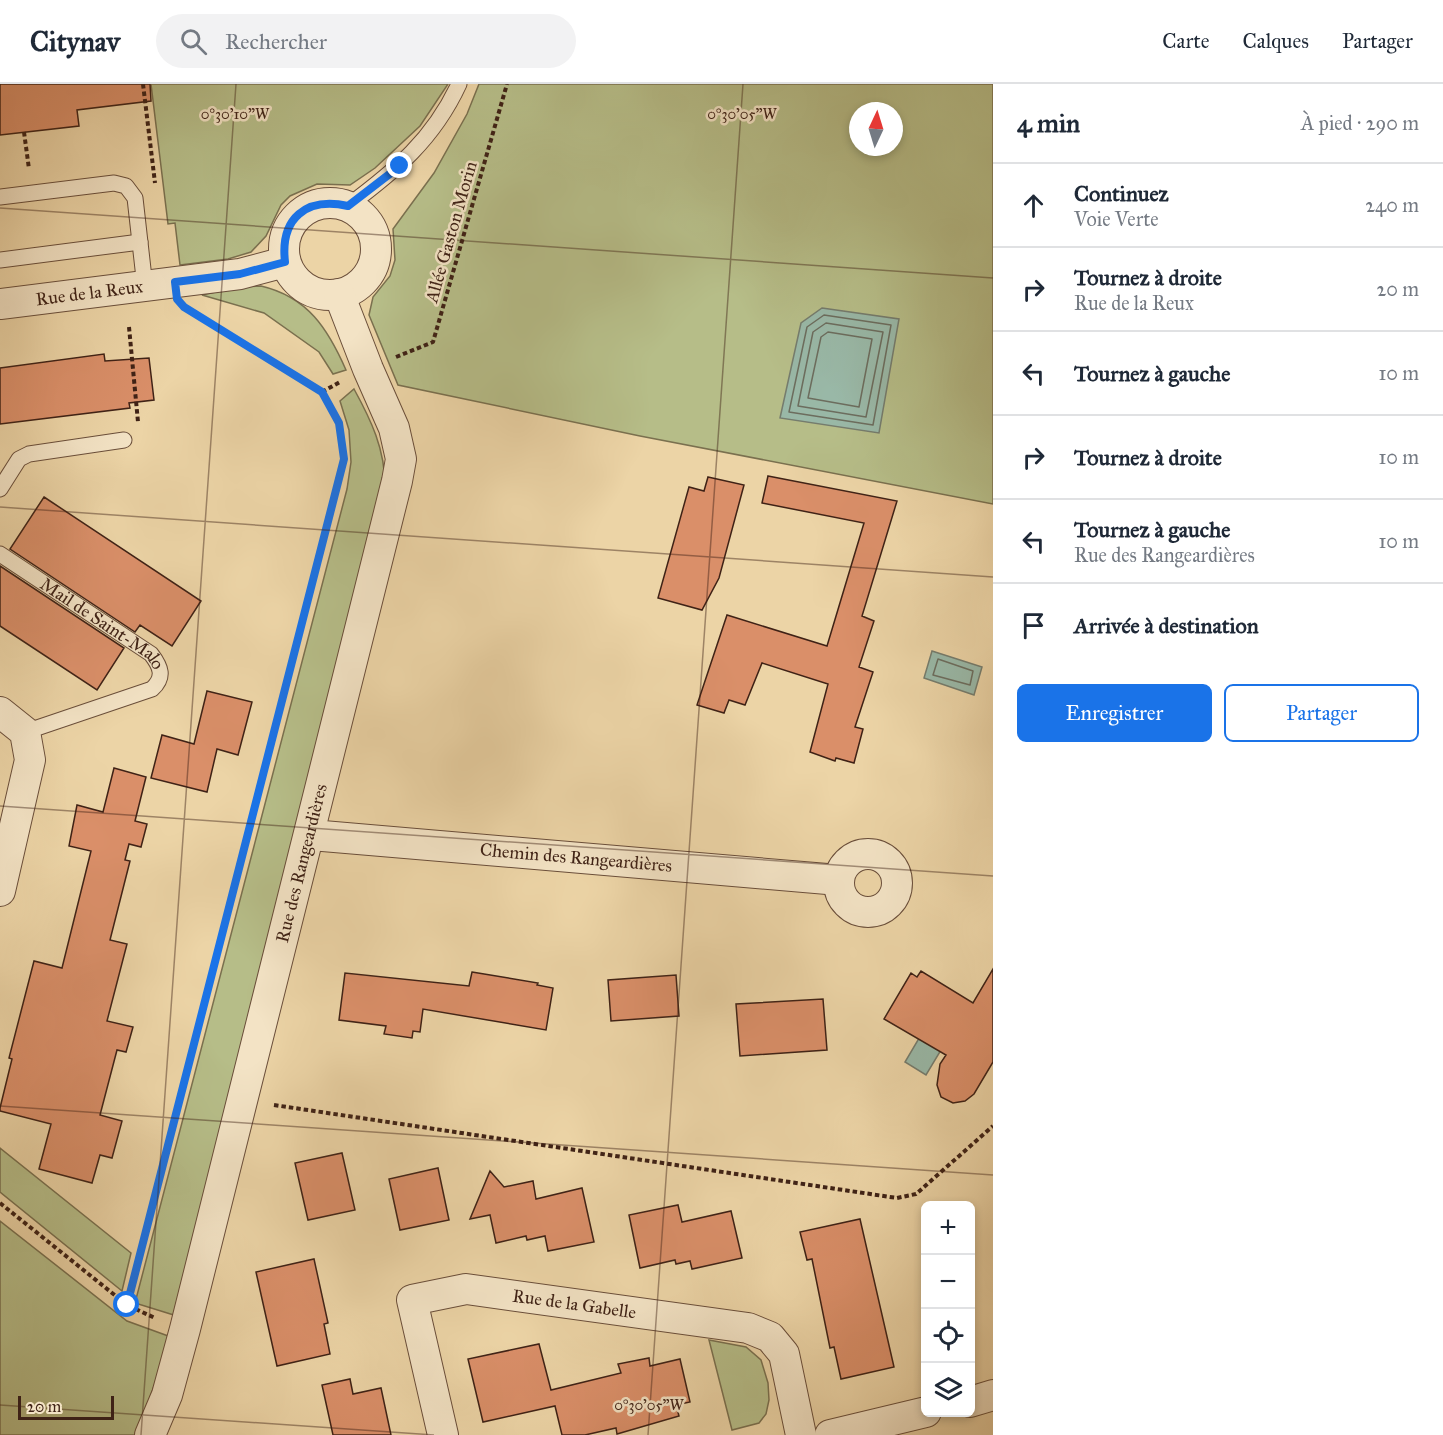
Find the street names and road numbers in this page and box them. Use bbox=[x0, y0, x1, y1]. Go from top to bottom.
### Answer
street label: Allée Gaston Morin bbox=[420, 158, 482, 306]
street label: Rue de la Reux bbox=[34, 275, 144, 310]
street label: Mail de Saint-Malo bbox=[36, 573, 169, 673]
street label: Rue des Rangeardières bbox=[271, 782, 332, 945]
street label: Chemin des Rangeardières bbox=[479, 838, 673, 877]
street label: Rue de la Gabelle bbox=[511, 1285, 638, 1323]

